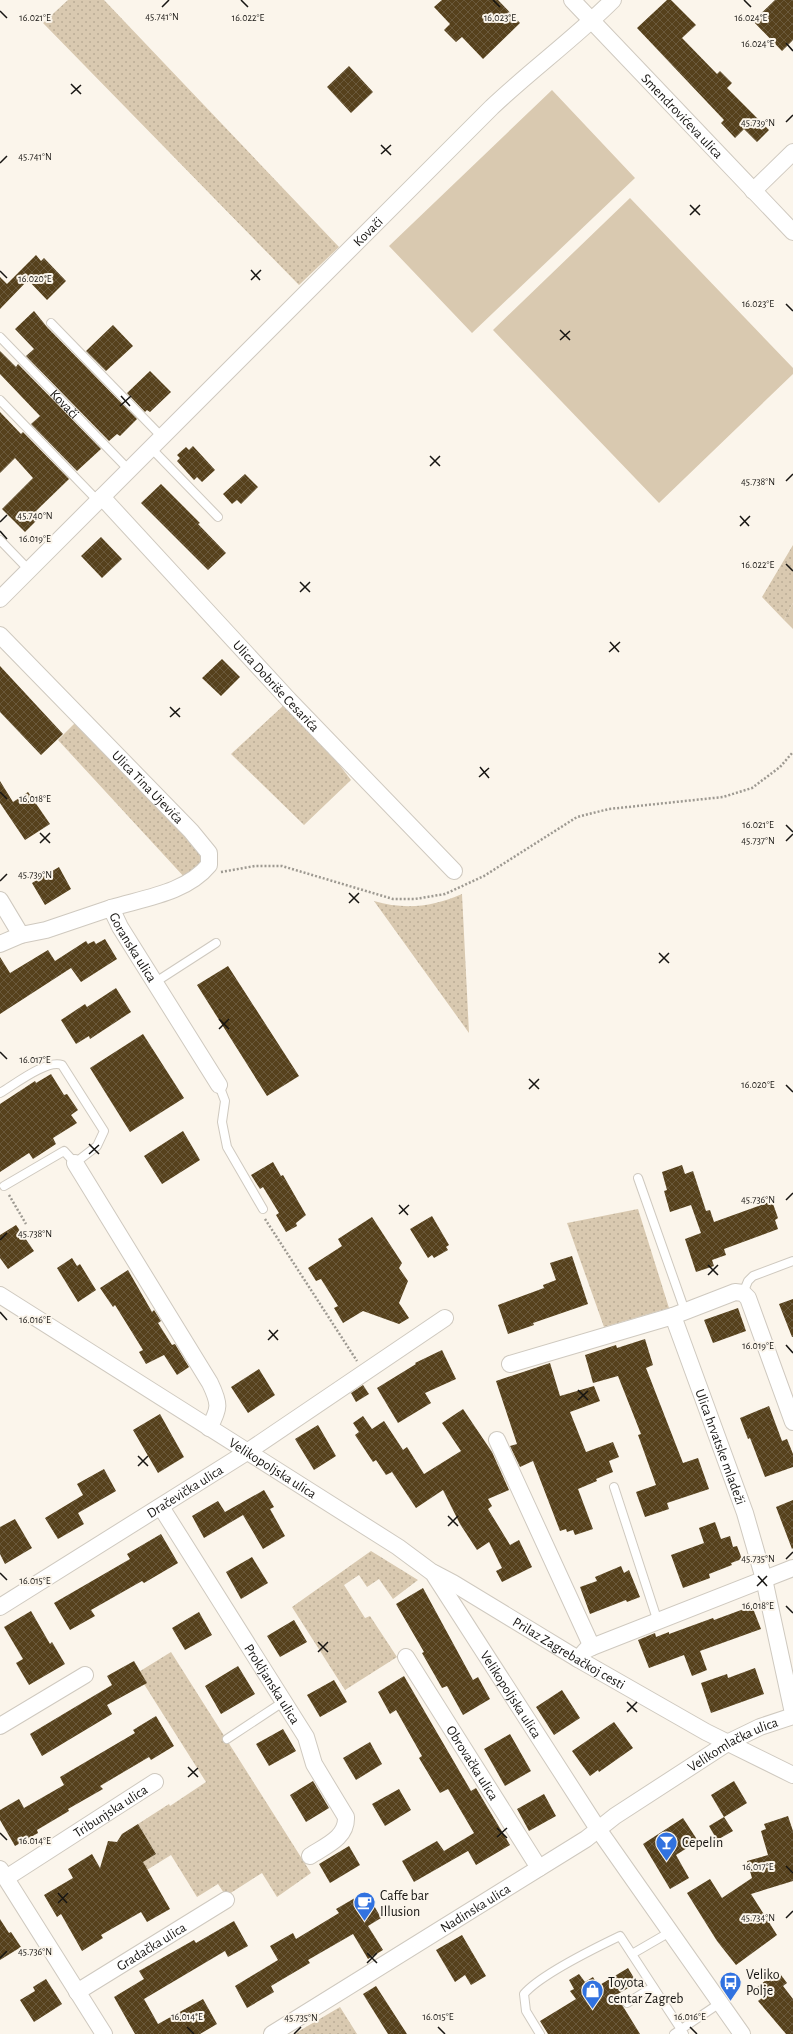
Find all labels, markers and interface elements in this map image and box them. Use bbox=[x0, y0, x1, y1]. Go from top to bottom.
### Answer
text: 45.741°N bbox=[145, 12, 179, 22]
text: 16.021°E bbox=[19, 13, 51, 23]
text: 16.022°E bbox=[232, 13, 264, 23]
text: 16.023°E bbox=[484, 13, 516, 23]
text: 16.024°E bbox=[735, 13, 768, 23]
text: 16.024°E bbox=[742, 39, 775, 49]
street label: Smendrovićeva ulica bbox=[638, 71, 725, 162]
text: 45.739°N bbox=[741, 118, 775, 128]
text: 45.741°N bbox=[18, 152, 52, 162]
street label: Kovači bbox=[351, 215, 386, 249]
text: 16.020°E bbox=[18, 274, 52, 284]
text: 16.023°E bbox=[742, 299, 774, 309]
street label: Kovači bbox=[47, 387, 81, 422]
text: 45.738°N bbox=[741, 477, 775, 487]
text: 45.740°N bbox=[17, 511, 53, 521]
text: 16.019°E bbox=[19, 534, 51, 544]
text: 16.022°E bbox=[742, 560, 774, 570]
street label: Ulica Dobriše Cesarića bbox=[230, 638, 322, 735]
street label: Ulica Tina Ujevića bbox=[109, 748, 186, 827]
text: 16.018°E bbox=[19, 794, 51, 804]
text: 16.021°E bbox=[742, 820, 774, 830]
text: 45.737°N bbox=[741, 836, 775, 846]
text: 45.739°N bbox=[18, 870, 52, 880]
street label: Goranska ulica bbox=[106, 911, 159, 985]
text: 16.017°E bbox=[19, 1055, 51, 1065]
text: 16.020°E bbox=[741, 1080, 775, 1090]
text: 45.736°N bbox=[741, 1195, 775, 1205]
text: 45.738°N bbox=[18, 1229, 52, 1239]
text: 16.016°E bbox=[19, 1315, 51, 1325]
text: 16.019°E bbox=[742, 1341, 774, 1351]
street label: Ulica hrvatske mladeži bbox=[692, 1387, 747, 1507]
street label: Velikopoljska ulica bbox=[226, 1436, 319, 1502]
street label: Dračevička ulica bbox=[145, 1463, 226, 1521]
text: 45.735°N bbox=[741, 1554, 775, 1564]
text: 16.015°E bbox=[19, 1576, 51, 1586]
text: 16.018°E bbox=[742, 1601, 774, 1611]
street label: Prilaz Zagrebačkoj cesti bbox=[510, 1615, 627, 1692]
street label: Prokljanska ulica bbox=[241, 1642, 302, 1727]
street label: Velikopoljska ulica bbox=[477, 1649, 544, 1741]
street label: Velikomlačka ulica bbox=[686, 1715, 780, 1775]
street label: Obrovačka ulica bbox=[443, 1723, 501, 1804]
street label: Tribunjska ulica bbox=[71, 1783, 151, 1841]
bar icon: Cepelin bbox=[653, 1829, 679, 1862]
text: 16.014°E bbox=[19, 1836, 51, 1846]
place label: Cepelin bbox=[682, 1836, 723, 1850]
text: 16.017°E bbox=[742, 1862, 774, 1872]
street label: Nadinska ulica bbox=[438, 1882, 513, 1936]
place label: Caffe bar Illusion bbox=[380, 1889, 429, 1919]
cafe icon: Caffe bar Illusion bbox=[352, 1890, 378, 1923]
text: 45.734°N bbox=[741, 1913, 775, 1923]
street label: Gradačka ulica bbox=[114, 1920, 189, 1974]
text: 45.736°N bbox=[18, 1947, 52, 1957]
place label: Veliko Polje bbox=[746, 1968, 780, 1998]
bus stop icon: Veliko Polje bbox=[718, 1969, 744, 2002]
place label: Toyota centar Zagreb bbox=[608, 1976, 684, 2006]
shop icon: Toyota centar Zagreb bbox=[579, 1977, 605, 2010]
text: 16.014°E bbox=[171, 2012, 203, 2022]
text: 16.015°E bbox=[422, 2012, 454, 2022]
text: 16.016°E bbox=[674, 2012, 706, 2022]
text: 45.735°N bbox=[284, 2013, 318, 2023]

